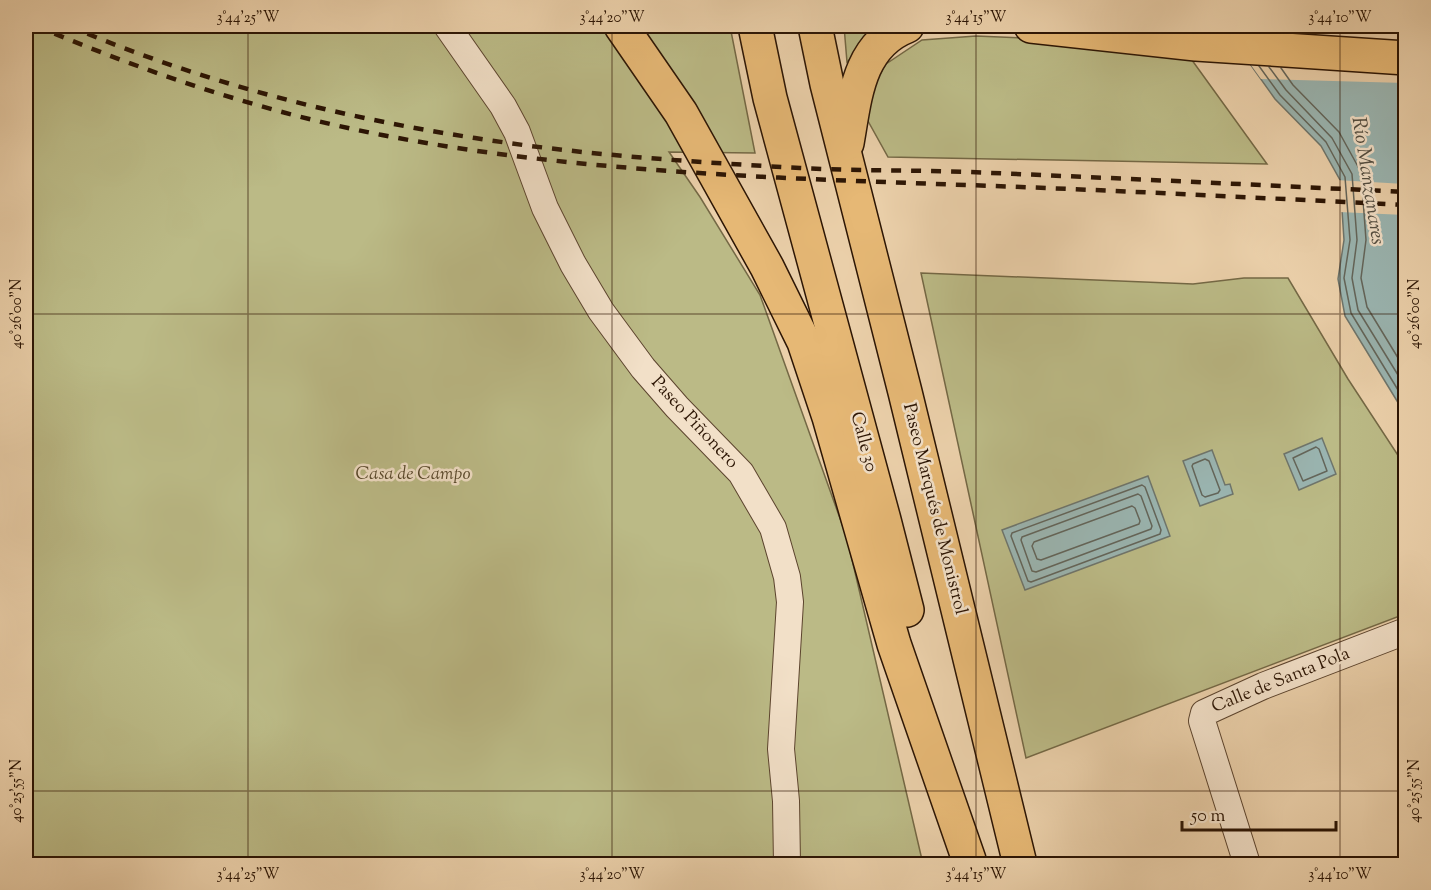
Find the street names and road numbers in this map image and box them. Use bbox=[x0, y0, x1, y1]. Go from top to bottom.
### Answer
street label: Paseo Piñonero bbox=[644, 371, 744, 475]
street label: Paseo Marqués de Monistrol bbox=[895, 401, 973, 617]
street label: Calle 30 bbox=[843, 409, 883, 475]
street label: Calle de Santa Pola bbox=[1208, 641, 1354, 721]

